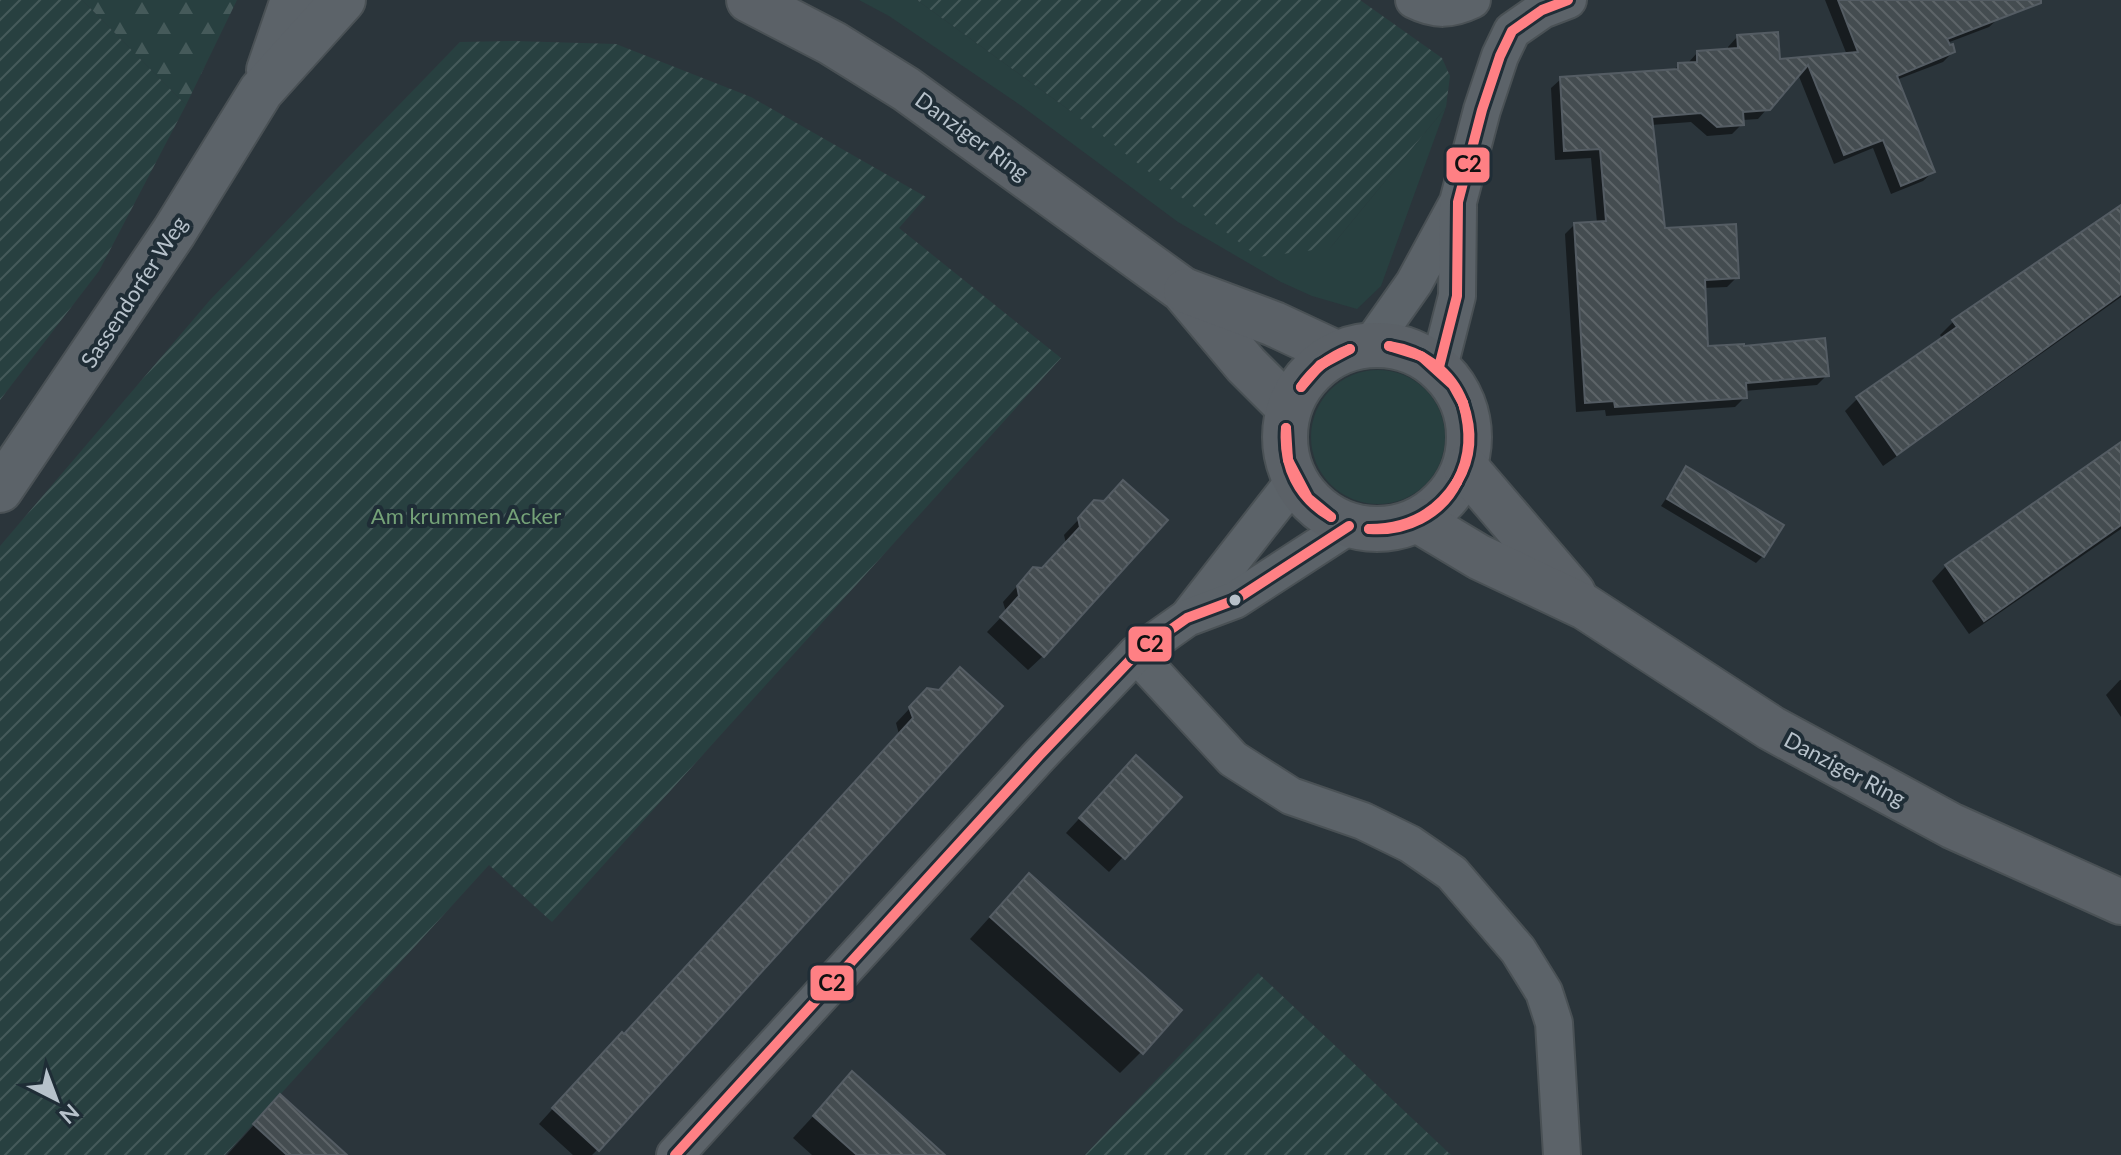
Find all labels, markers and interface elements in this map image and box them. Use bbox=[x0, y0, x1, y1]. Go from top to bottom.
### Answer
street label: Danziger Ring bbox=[910, 85, 1034, 186]
line badge: C2 bbox=[1445, 146, 1491, 184]
text: C2 bbox=[1454, 150, 1482, 177]
street label: Sassendorfer Weg bbox=[75, 211, 193, 372]
park label: Am krummen Acker bbox=[371, 502, 561, 529]
unlabelled marker bbox=[1227, 592, 1243, 608]
line badge: C2 bbox=[1127, 625, 1173, 663]
text: C2 bbox=[1136, 630, 1164, 657]
street label: Danziger Ring bbox=[1780, 725, 1911, 812]
line badge: C2 bbox=[809, 964, 855, 1002]
text: C2 bbox=[818, 969, 846, 996]
north arrow bbox=[16, 1059, 96, 1139]
text: N bbox=[54, 1099, 85, 1130]

